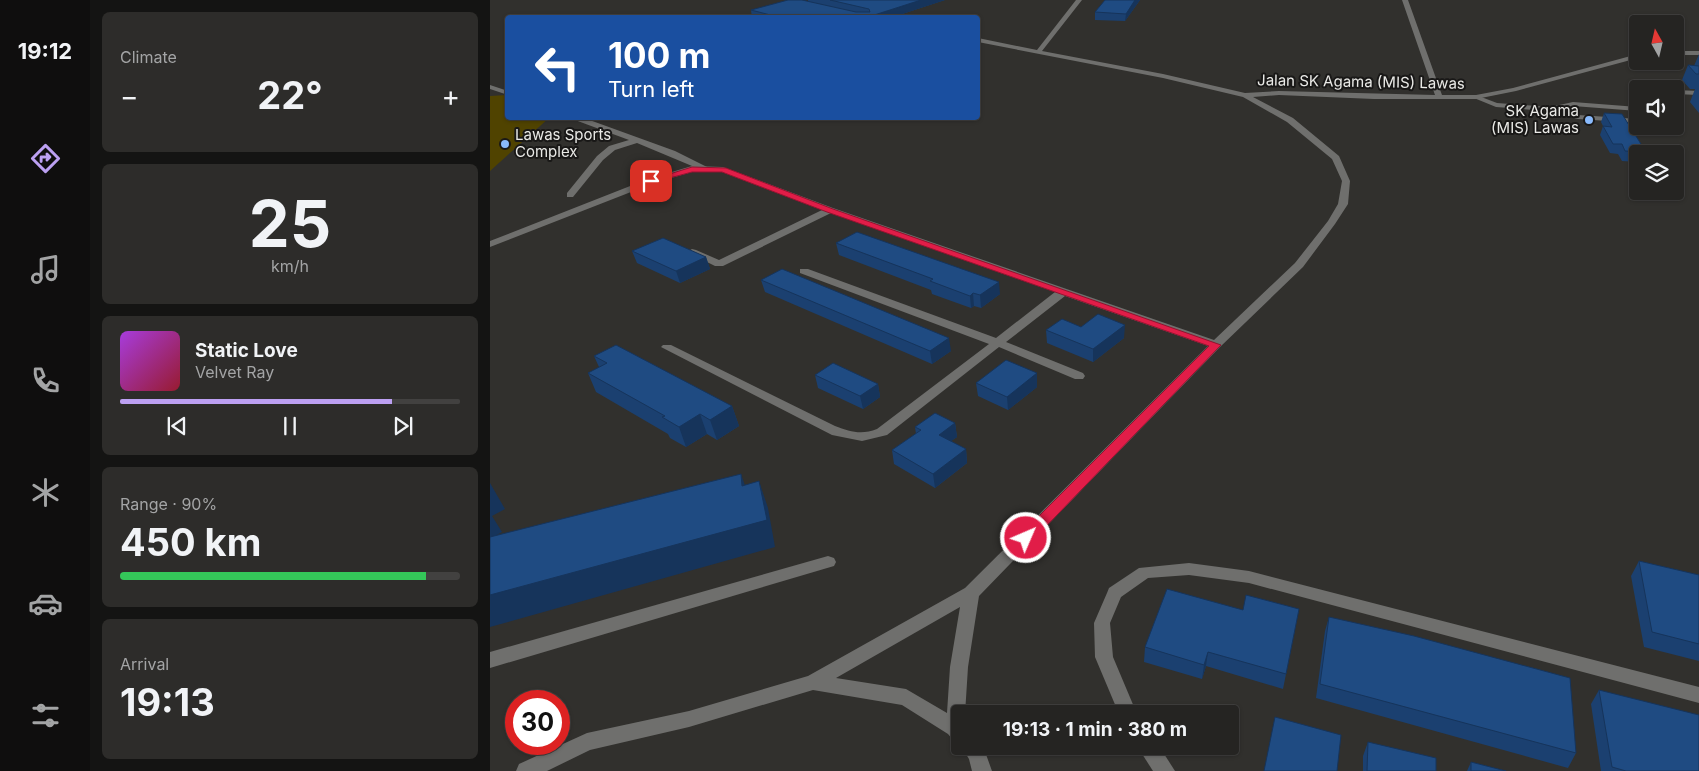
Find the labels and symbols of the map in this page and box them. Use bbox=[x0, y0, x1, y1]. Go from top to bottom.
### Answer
north arrow bbox=[1629, 15, 1684, 70]
street label: Jalan SK Agama (MIS) Lawas bbox=[1257, 70, 1465, 93]
place label: SK Agama (MIS) Lawas bbox=[1491, 101, 1579, 137]
marker: SK Agama (MIS) Lawas bbox=[1583, 114, 1595, 126]
place label: Lawas Sports Complex bbox=[515, 125, 611, 161]
marker: Lawas Sports Complex bbox=[499, 138, 511, 150]
pin bbox=[630, 160, 672, 202]
position arrow bbox=[999, 511, 1051, 563]
speed limit sign: 30 bbox=[505, 690, 570, 755]

